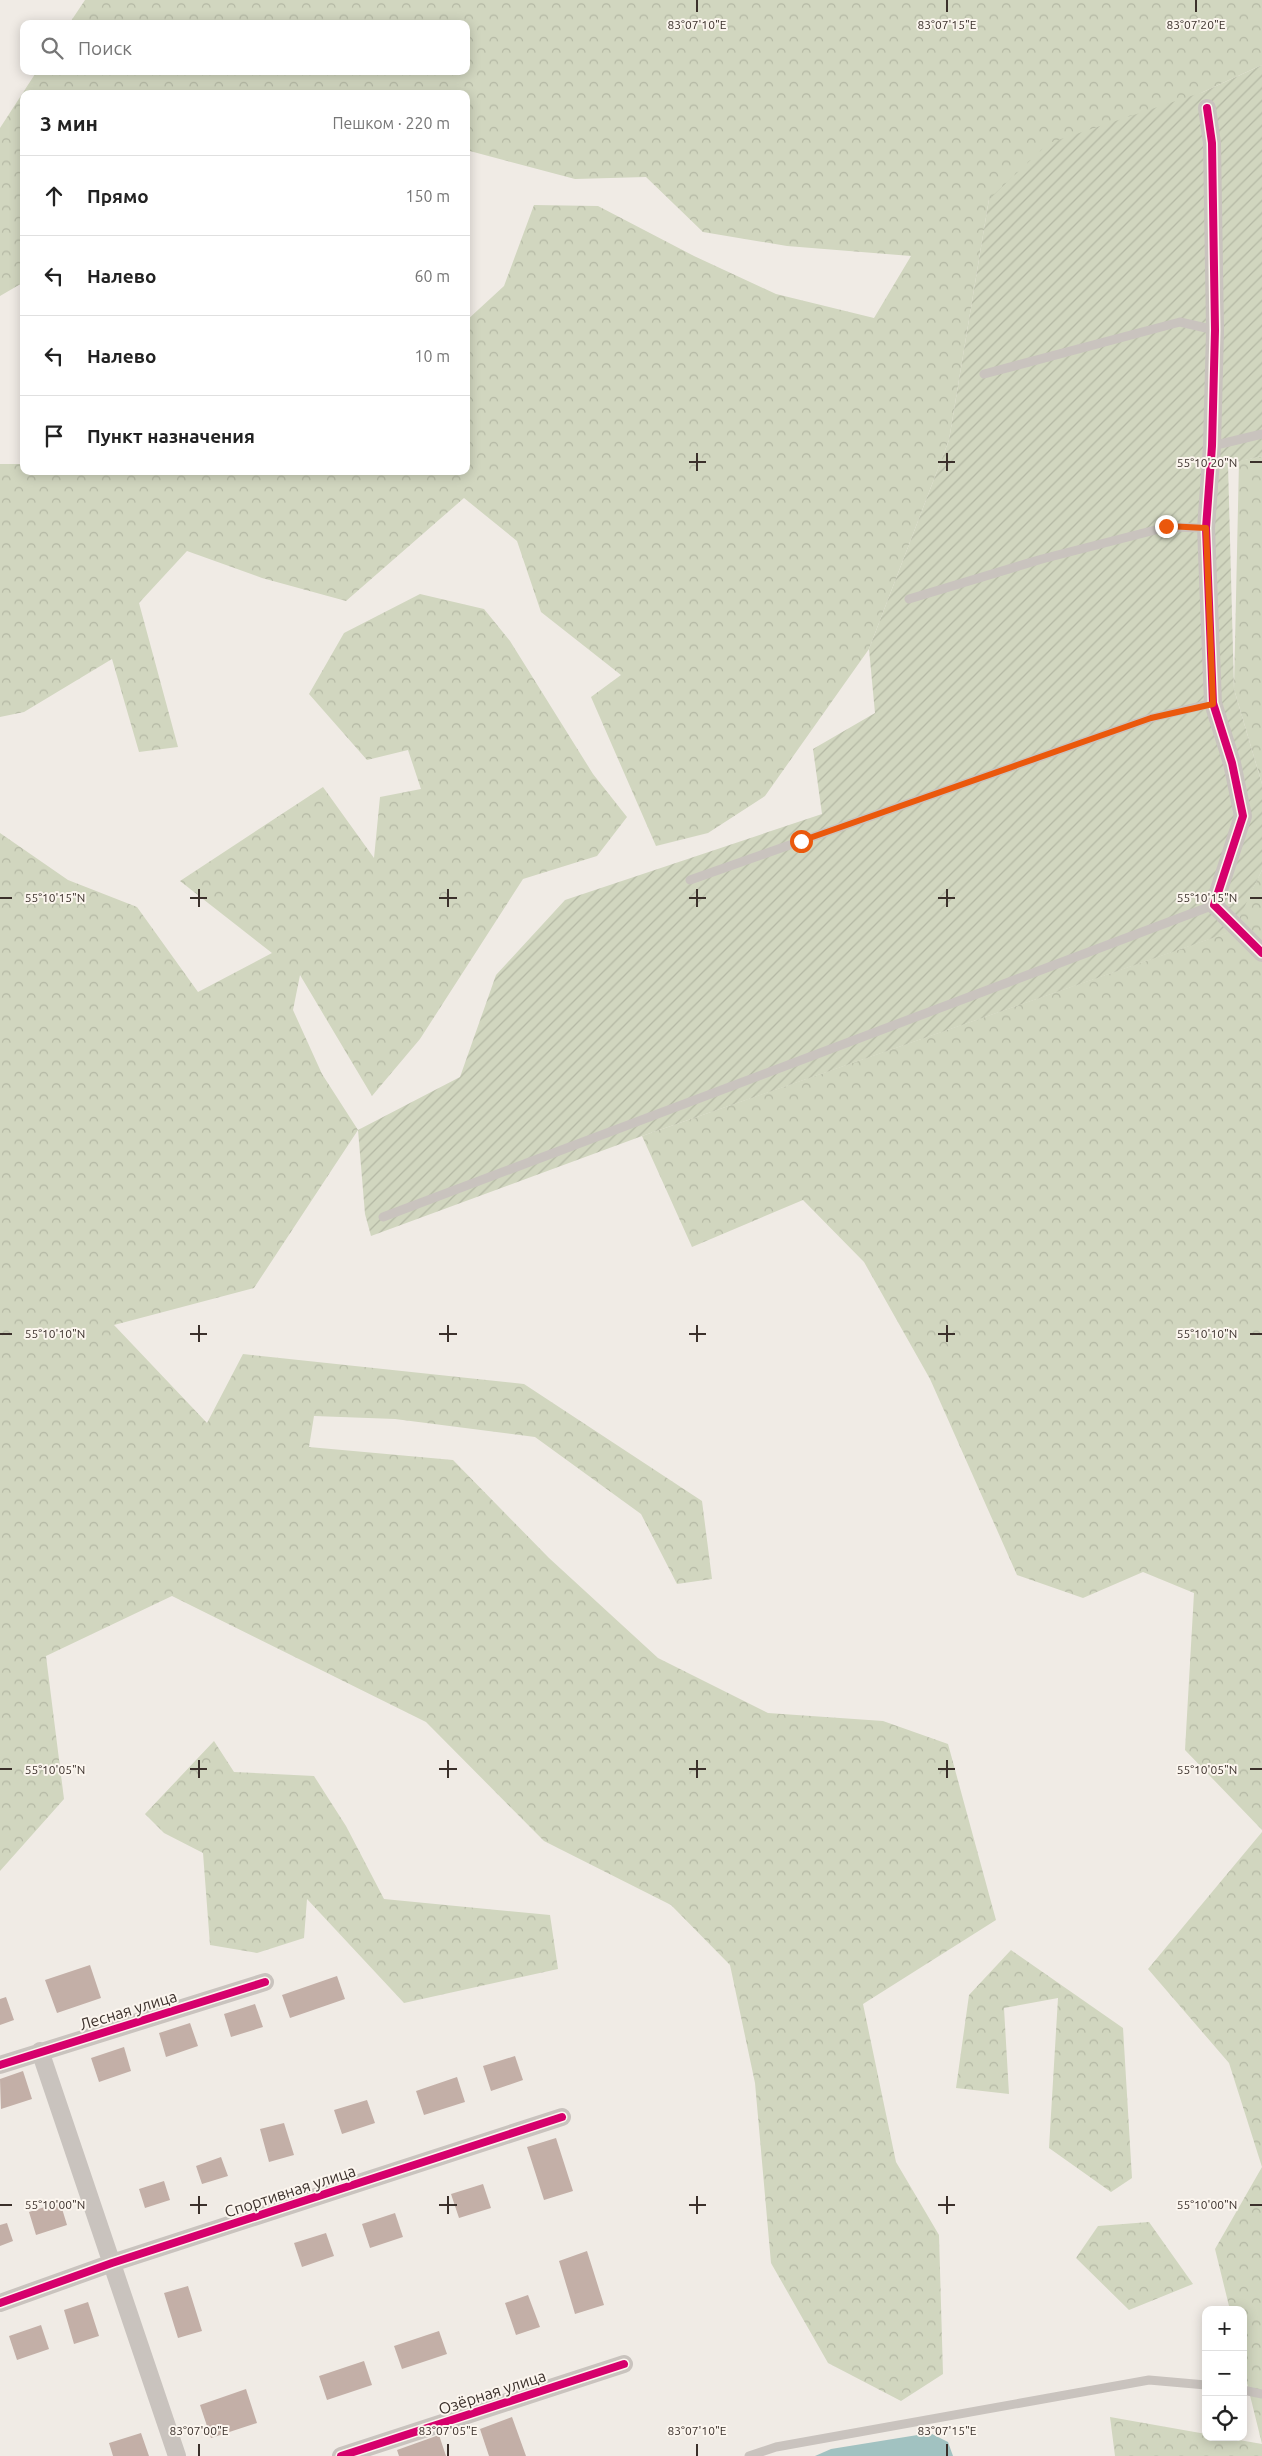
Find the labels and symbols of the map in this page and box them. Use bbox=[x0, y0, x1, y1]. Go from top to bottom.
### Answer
text: 83°07'10"E bbox=[668, 18, 727, 31]
text: 83°07'15"E bbox=[918, 18, 977, 31]
text: 83°07'20"E bbox=[1167, 18, 1226, 31]
text: 55°10'20"N bbox=[1177, 456, 1237, 469]
route end bbox=[1155, 515, 1178, 538]
route start bbox=[790, 830, 813, 853]
text: 55°10'15"N bbox=[25, 891, 85, 904]
text: 55°10'15"N bbox=[1177, 891, 1237, 904]
text: 55°10'10"N bbox=[25, 1327, 85, 1340]
text: 55°10'10"N bbox=[1177, 1327, 1237, 1340]
text: 55°10'05"N bbox=[25, 1763, 85, 1776]
text: 55°10'05"N bbox=[1177, 1763, 1237, 1776]
street label: Лесная улица bbox=[77, 1987, 179, 2033]
street label: Спортивная улица bbox=[222, 2161, 358, 2221]
text: 55°10'00"N bbox=[25, 2198, 85, 2211]
text: 55°10'00"N bbox=[1177, 2198, 1237, 2211]
street label: Озёрная улица bbox=[436, 2366, 548, 2418]
text: 83°07'00"E bbox=[170, 2424, 229, 2437]
text: 83°07'05"E bbox=[419, 2424, 478, 2437]
text: 83°07'10"E bbox=[668, 2424, 727, 2437]
text: 83°07'15"E bbox=[918, 2424, 977, 2437]

